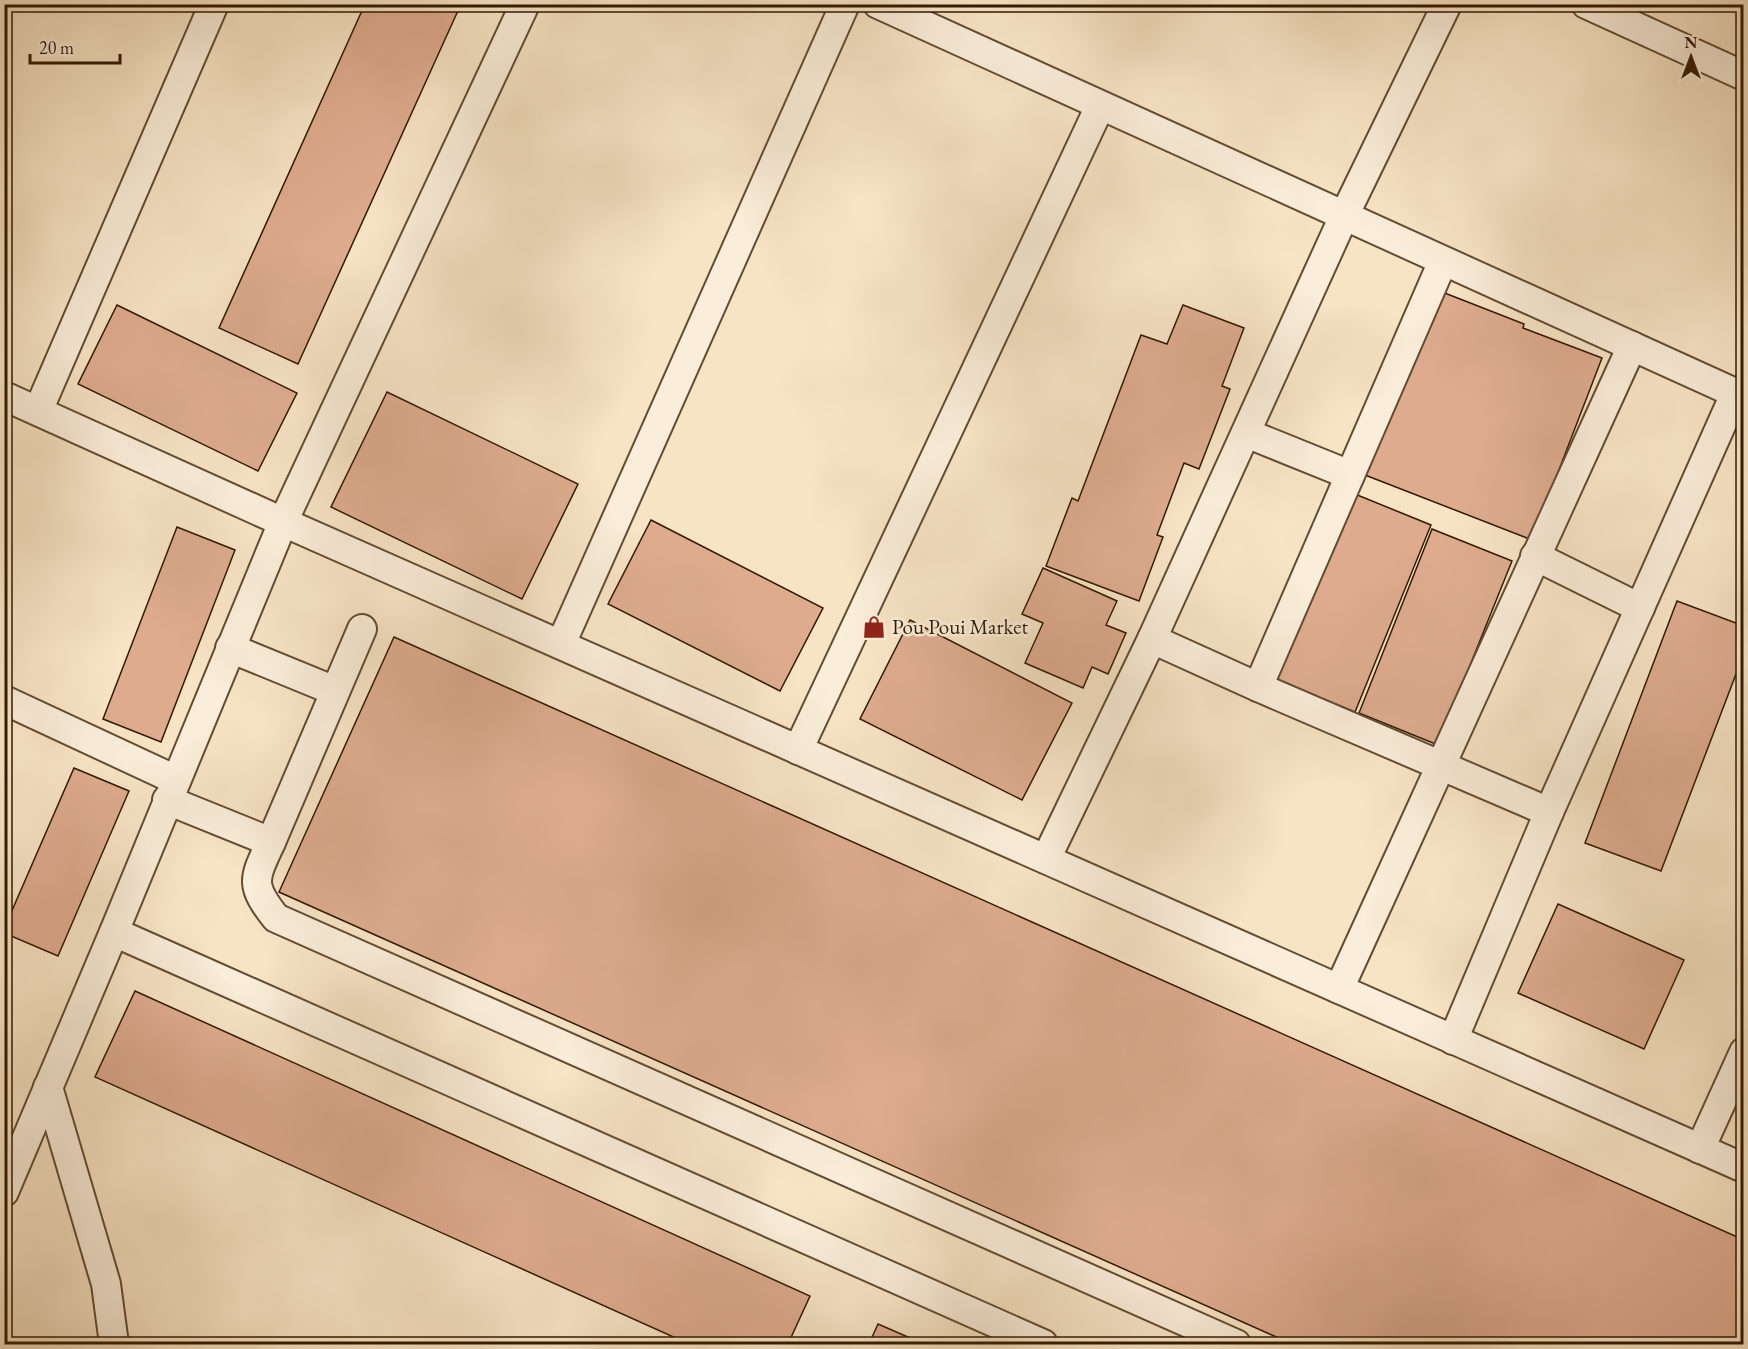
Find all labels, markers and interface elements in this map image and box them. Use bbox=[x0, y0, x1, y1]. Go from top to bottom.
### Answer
scale bar bbox=[30, 27, 120, 65]
north arrow bbox=[1661, 27, 1721, 87]
text: N bbox=[1685, 32, 1698, 53]
text: 20 m bbox=[39, 36, 74, 59]
place label: Pou Poui Market bbox=[892, 613, 1028, 640]
shop icon: Pou Poui Market bbox=[861, 614, 887, 640]

